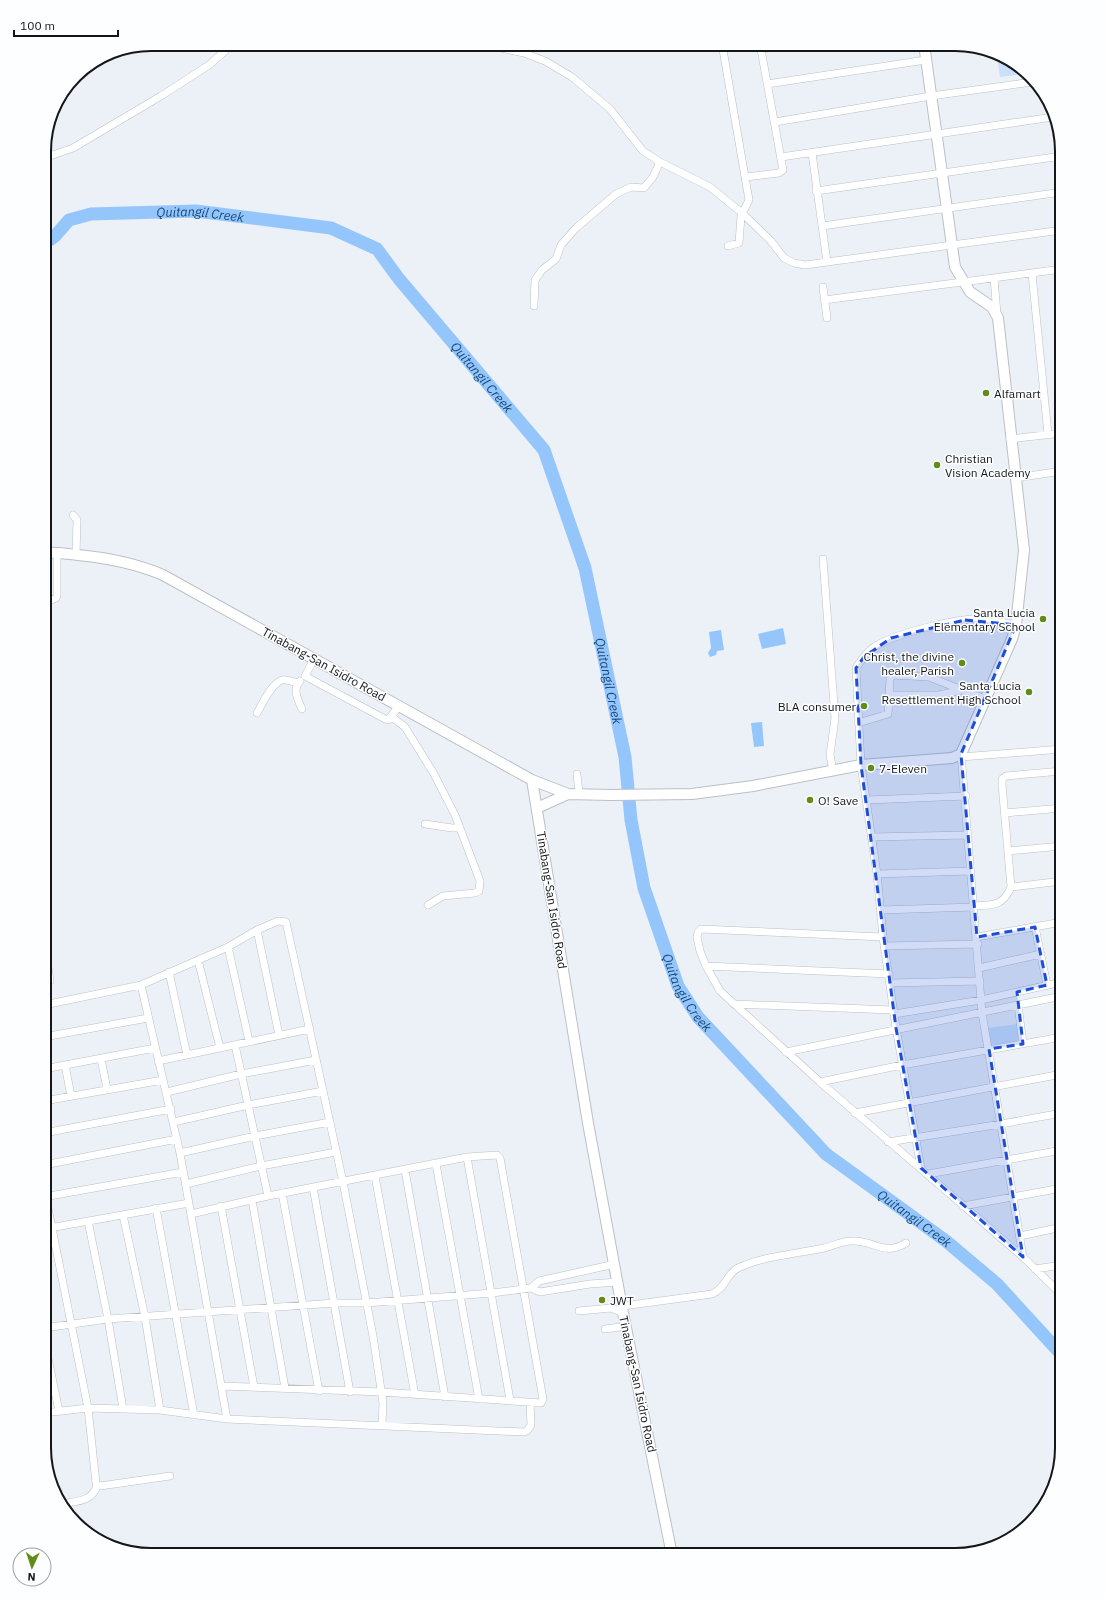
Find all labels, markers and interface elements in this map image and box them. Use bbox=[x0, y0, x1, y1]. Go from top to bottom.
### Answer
scale bar bbox=[14, 12, 118, 38]
text: 100 m bbox=[20, 18, 55, 33]
water label: Quitangil Creek bbox=[156, 202, 245, 225]
water label: Quitangil Creek bbox=[447, 338, 517, 416]
place label: Alfamart bbox=[994, 386, 1041, 401]
marker: Alfamart bbox=[981, 388, 991, 398]
place label: Christian Vision Academy bbox=[945, 451, 1031, 480]
marker: Christian Vision Academy bbox=[932, 460, 942, 470]
place label: Santa Lucia Elementary School bbox=[934, 605, 1036, 634]
marker: Santa Lucia Elementary School bbox=[1038, 614, 1048, 624]
street label: Tinabang-San Isidro Road bbox=[259, 624, 389, 704]
water label: Quitangil Creek bbox=[591, 636, 626, 726]
place label: Christ, the divine healer, Parish bbox=[864, 649, 954, 678]
marker: Christ, the divine healer, Parish bbox=[957, 658, 967, 668]
place label: Santa Lucia Resettlement High School bbox=[881, 678, 1022, 707]
marker: Santa Lucia Resettlement High School bbox=[1024, 687, 1034, 697]
place label: BLA consumer bbox=[778, 699, 857, 714]
marker: BLA consumer bbox=[859, 701, 869, 711]
place label: 7-Eleven bbox=[879, 761, 927, 776]
marker: 7-Eleven bbox=[866, 763, 876, 773]
place label: O! Save bbox=[818, 793, 859, 808]
marker: O! Save bbox=[805, 795, 815, 805]
street label: Tinabang-San Isidro Road bbox=[534, 830, 570, 970]
water label: Quitangil Creek bbox=[659, 951, 716, 1035]
water label: Quitangil Creek bbox=[874, 1186, 956, 1251]
place label: JWT bbox=[610, 1293, 634, 1308]
marker: JWT bbox=[597, 1295, 607, 1305]
street label: Tinabang-San Isidro Road bbox=[616, 1314, 660, 1454]
north arrow bbox=[12, 1547, 52, 1587]
text: N bbox=[27, 1570, 36, 1584]

